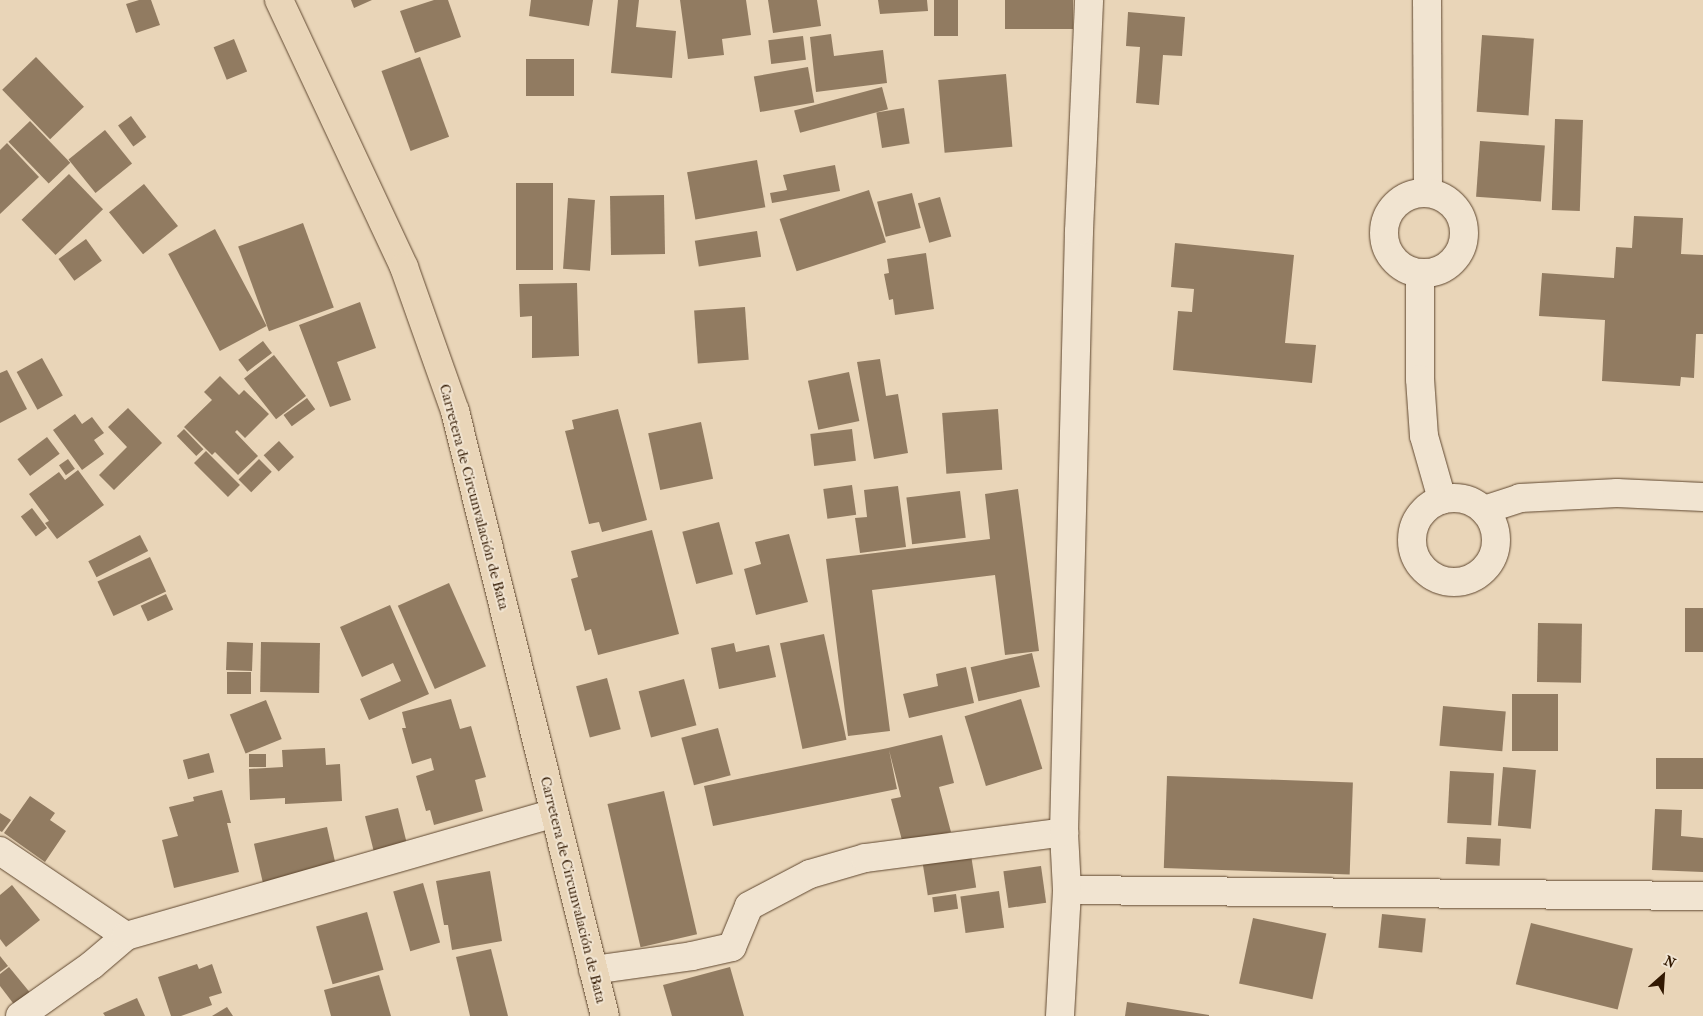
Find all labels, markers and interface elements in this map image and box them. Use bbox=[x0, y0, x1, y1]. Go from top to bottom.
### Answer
street label: Carretera de Circunvalación de Bata bbox=[435, 382, 513, 612]
street label: Carretera de Circunvalación de Bata bbox=[536, 775, 610, 1005]
north arrow bbox=[1638, 951, 1688, 1001]
text: N bbox=[1661, 952, 1678, 972]

